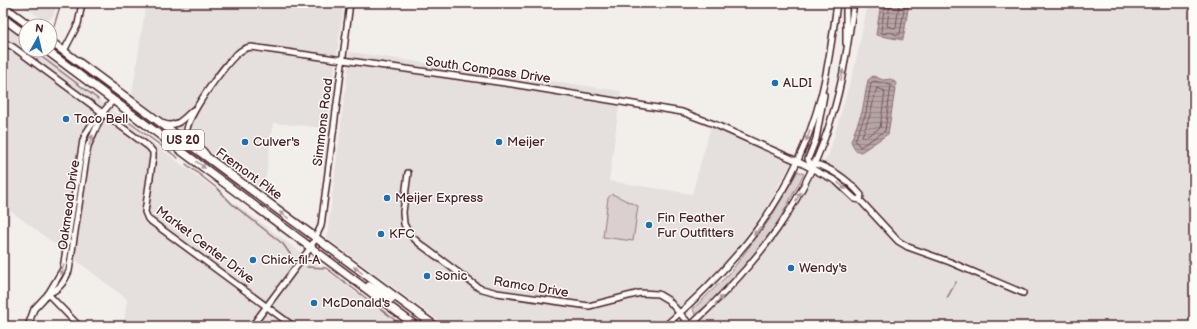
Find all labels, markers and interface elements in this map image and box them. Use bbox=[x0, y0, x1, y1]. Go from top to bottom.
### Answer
north arrow bbox=[18, 18, 58, 58]
text: N bbox=[34, 22, 44, 36]
street label: South Compass Drive bbox=[424, 53, 552, 87]
one-way arrow bbox=[839, 69, 845, 82]
place label: ALDI bbox=[783, 75, 812, 91]
street label: Simmons Road bbox=[310, 77, 336, 167]
marker: ALDI bbox=[770, 78, 780, 88]
place label: Taco Bell bbox=[74, 111, 128, 127]
marker: Taco Bell bbox=[61, 114, 71, 124]
road number: US 20 bbox=[162, 130, 204, 150]
one-way arrow bbox=[804, 131, 810, 143]
one-way arrow bbox=[88, 134, 94, 146]
place label: Culver's bbox=[253, 134, 300, 150]
place label: Meijer bbox=[507, 134, 545, 150]
marker: Culver's bbox=[240, 137, 250, 147]
marker: Meijer bbox=[494, 137, 504, 147]
street label: Fremont Pike bbox=[213, 145, 285, 204]
street label: Oakmead Drive bbox=[55, 159, 83, 251]
one-way arrow bbox=[195, 161, 206, 170]
one-way arrow bbox=[837, 182, 847, 191]
place label: Meijer Express bbox=[395, 190, 484, 206]
one-way arrow bbox=[794, 191, 801, 203]
marker: Meijer Express bbox=[382, 193, 392, 203]
street label: Market Center Drive bbox=[153, 203, 258, 287]
place label: Fin Feather Fur Outfitters bbox=[657, 210, 735, 241]
one-way arrow bbox=[279, 211, 290, 219]
marker: Fin Feather Fur Outfitters bbox=[644, 220, 654, 230]
place label: KFC bbox=[389, 226, 414, 242]
one-way arrow bbox=[753, 226, 761, 236]
marker: KFC bbox=[376, 229, 386, 239]
place label: Chick-fil-A bbox=[261, 252, 320, 268]
marker: Chick-fil-A bbox=[248, 255, 258, 265]
place label: Wendy's bbox=[799, 260, 848, 276]
marker: Wendy's bbox=[786, 263, 796, 273]
one-way arrow bbox=[59, 264, 65, 276]
one-way arrow bbox=[353, 266, 363, 274]
place label: Sonic bbox=[435, 268, 468, 284]
marker: Sonic bbox=[422, 271, 432, 281]
street label: Ramco Drive bbox=[492, 273, 570, 301]
place label: McDonald's bbox=[322, 295, 391, 311]
one-way arrow bbox=[713, 295, 724, 304]
marker: McDonald's bbox=[309, 298, 319, 308]

